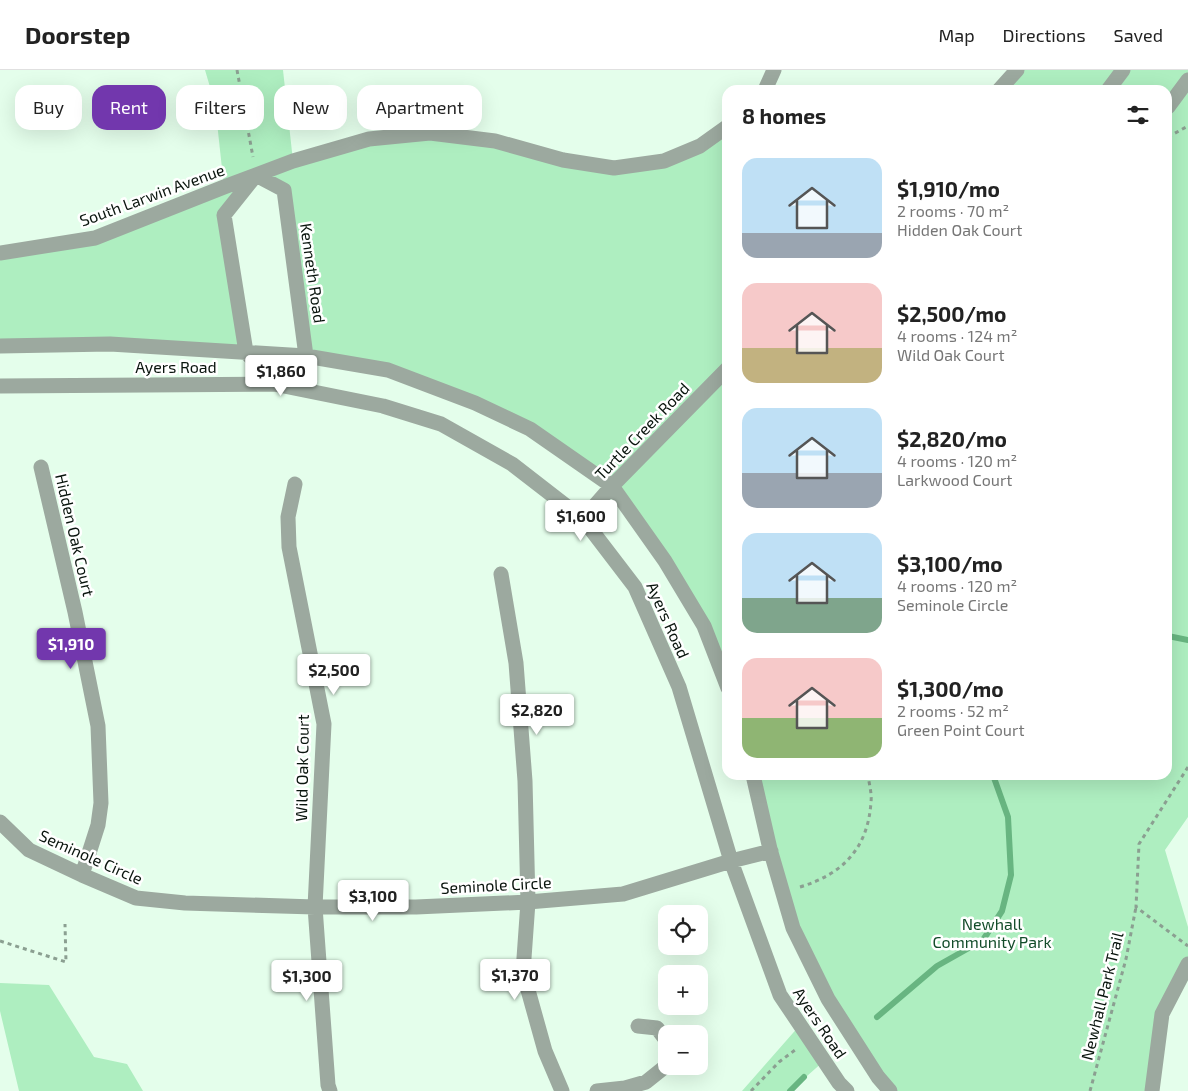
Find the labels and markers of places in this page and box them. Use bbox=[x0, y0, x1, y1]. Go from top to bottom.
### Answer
pin: $1,860 bbox=[240, 354, 322, 397]
pin: $1,600 bbox=[540, 500, 622, 542]
pin: $1,910 bbox=[30, 628, 112, 670]
pin: $2,500 bbox=[293, 654, 375, 696]
pin: $2,820 bbox=[496, 694, 578, 736]
pin: $3,100 bbox=[332, 880, 414, 922]
pin: $1,370 bbox=[474, 958, 556, 1001]
pin: $1,300 bbox=[266, 960, 348, 1002]

